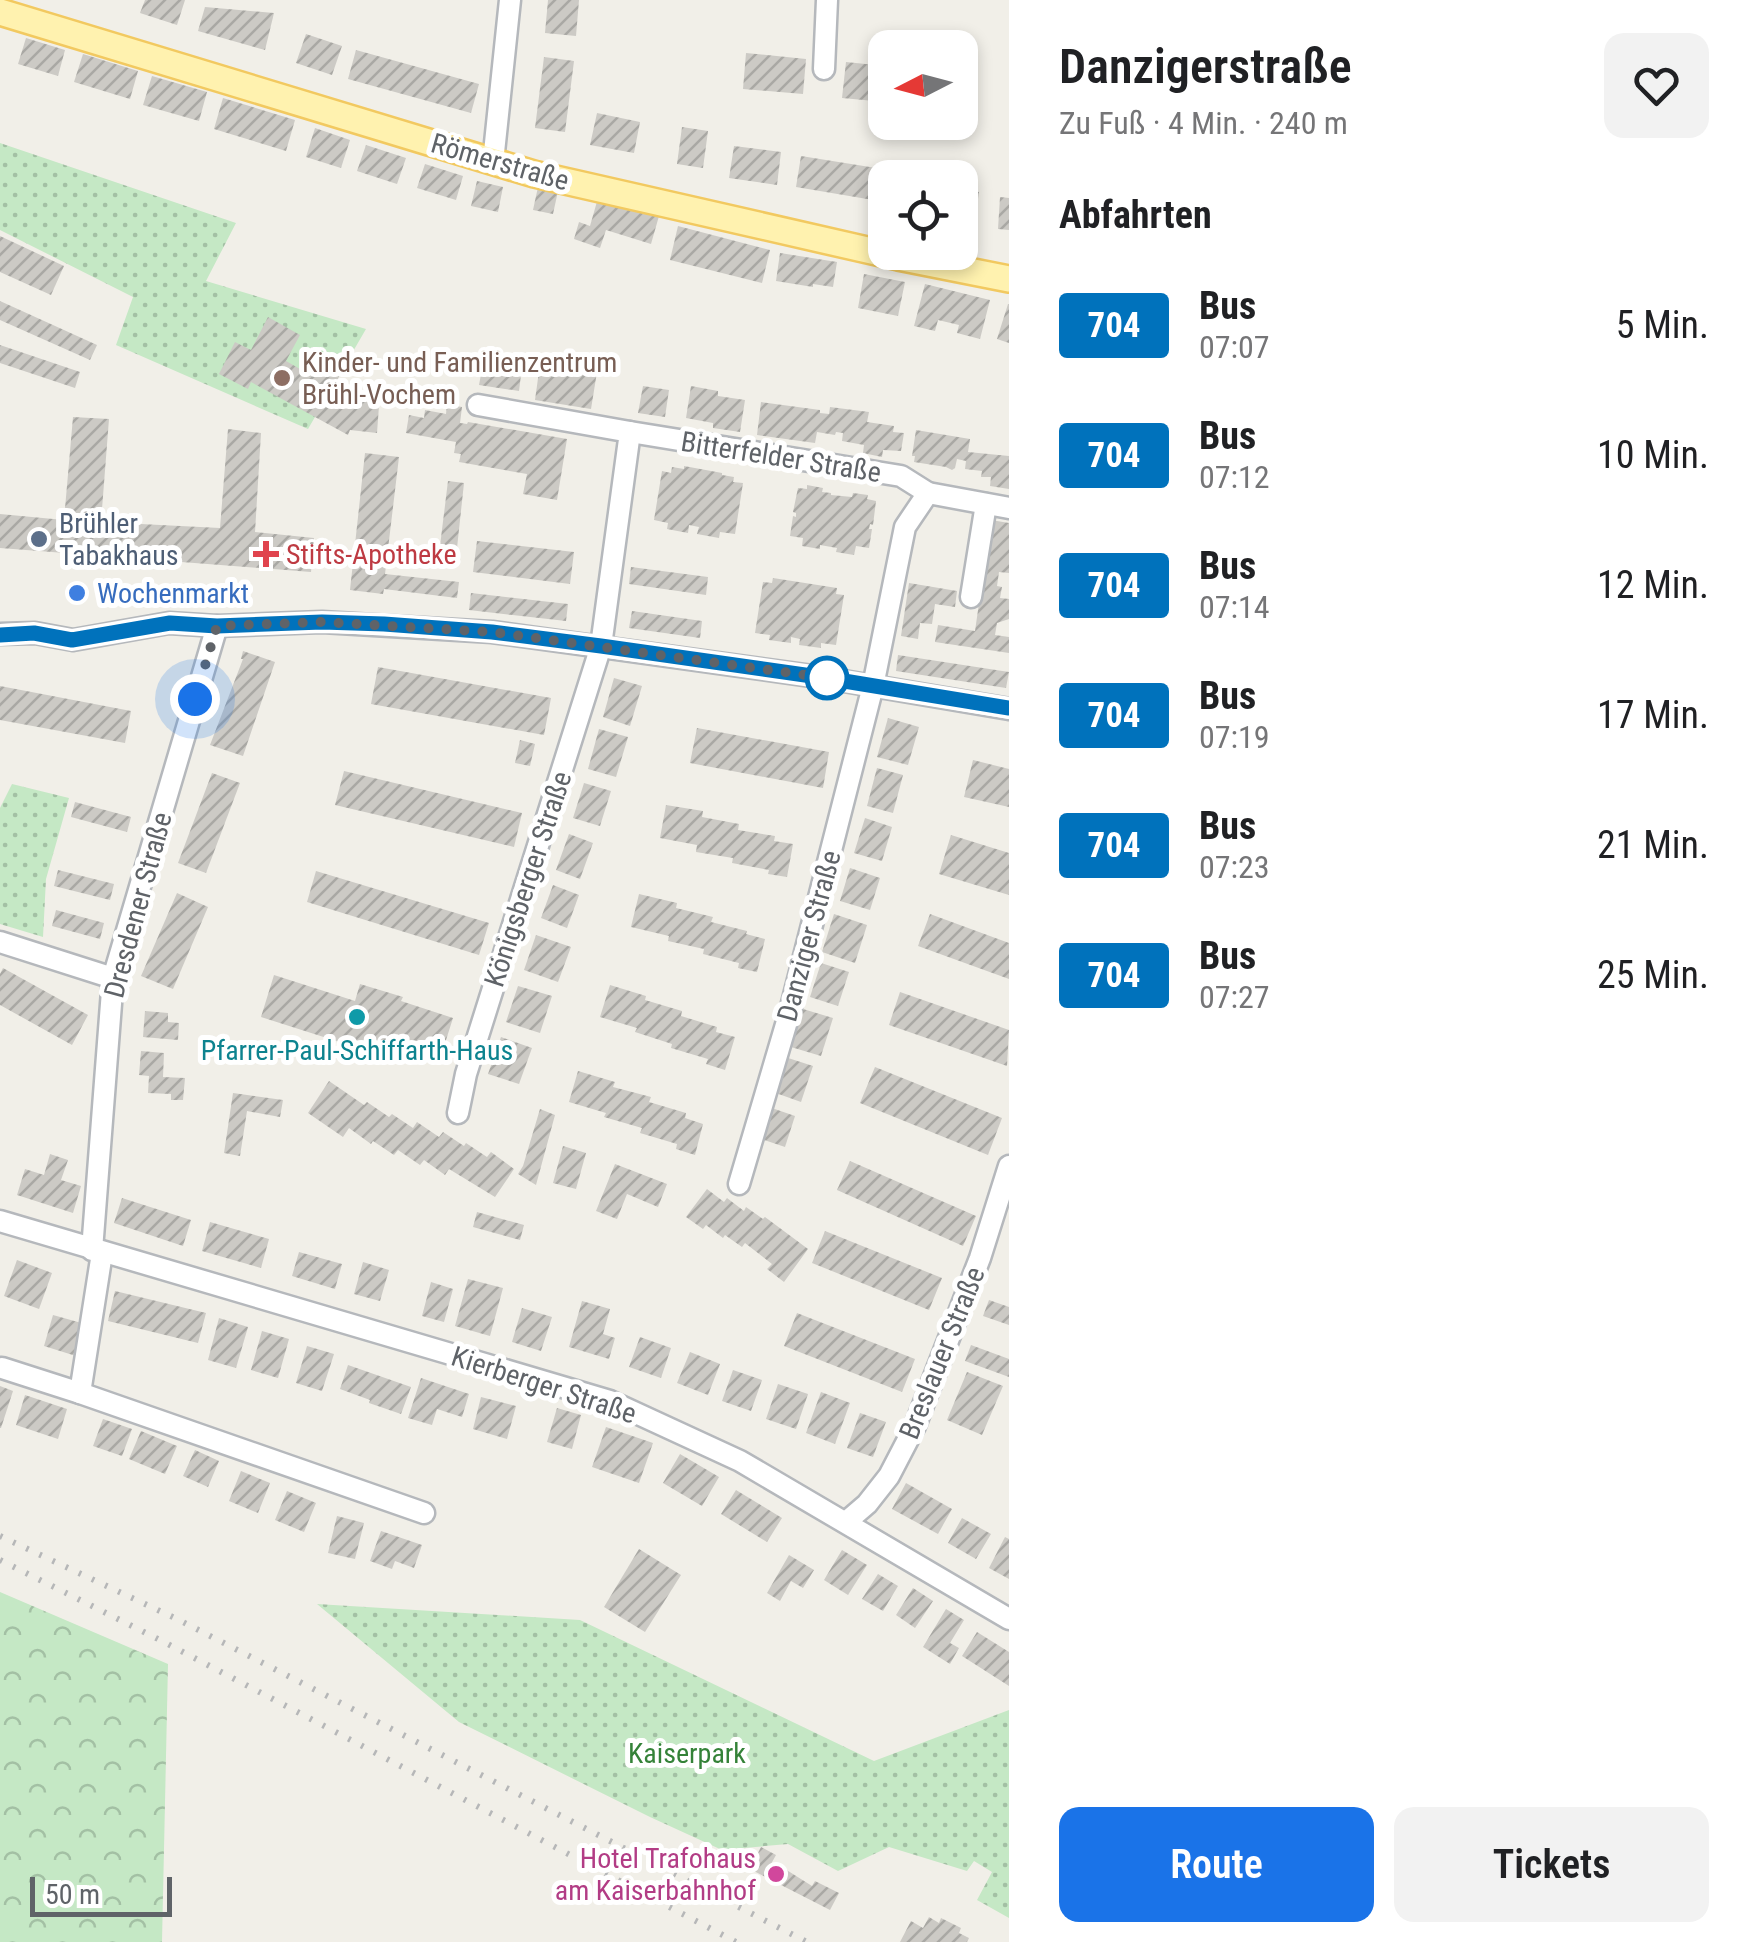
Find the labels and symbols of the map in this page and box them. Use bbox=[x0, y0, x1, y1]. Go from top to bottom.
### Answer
north arrow bbox=[868, 30, 978, 140]
street label: Römerstraße bbox=[427, 127, 573, 197]
place label: Kinder- und Familienzentrum Brühl-Vochem bbox=[302, 346, 617, 411]
marker: Kinder- und Familienzentrum Brühl-Vochem bbox=[271, 367, 293, 389]
street label: Bitterfelder Straße bbox=[679, 425, 883, 489]
place label: Brühler Tabakhaus bbox=[59, 507, 179, 572]
marker: Brühler Tabakhaus bbox=[28, 528, 50, 550]
place label: Stifts-Apotheke bbox=[286, 538, 457, 571]
marker: Stifts-Apotheke bbox=[255, 543, 277, 565]
place label: Wochenmarkt bbox=[97, 577, 249, 610]
marker: Wochenmarkt bbox=[66, 582, 88, 604]
unlabelled marker bbox=[806, 657, 848, 699]
your location bbox=[170, 674, 220, 724]
street label: Königsberger Straße bbox=[478, 767, 578, 991]
street label: Dresdener Straße bbox=[97, 809, 179, 1001]
street label: Danziger Straße bbox=[770, 847, 848, 1025]
marker: Pfarrer-Paul-Schiffarth-Haus bbox=[346, 1006, 368, 1028]
place label: Pfarrer-Paul-Schiffarth-Haus bbox=[201, 1034, 513, 1067]
street label: Breslauer Straße bbox=[892, 1262, 992, 1444]
street label: Kierberger Straße bbox=[447, 1340, 641, 1430]
park label: Kaiserpark bbox=[628, 1737, 746, 1770]
place label: Hotel Trafohaus am Kaiserbahnhof bbox=[555, 1842, 756, 1907]
marker: Hotel Trafohaus am Kaiserbahnhof bbox=[765, 1863, 787, 1885]
scale bar bbox=[30, 1872, 172, 1916]

